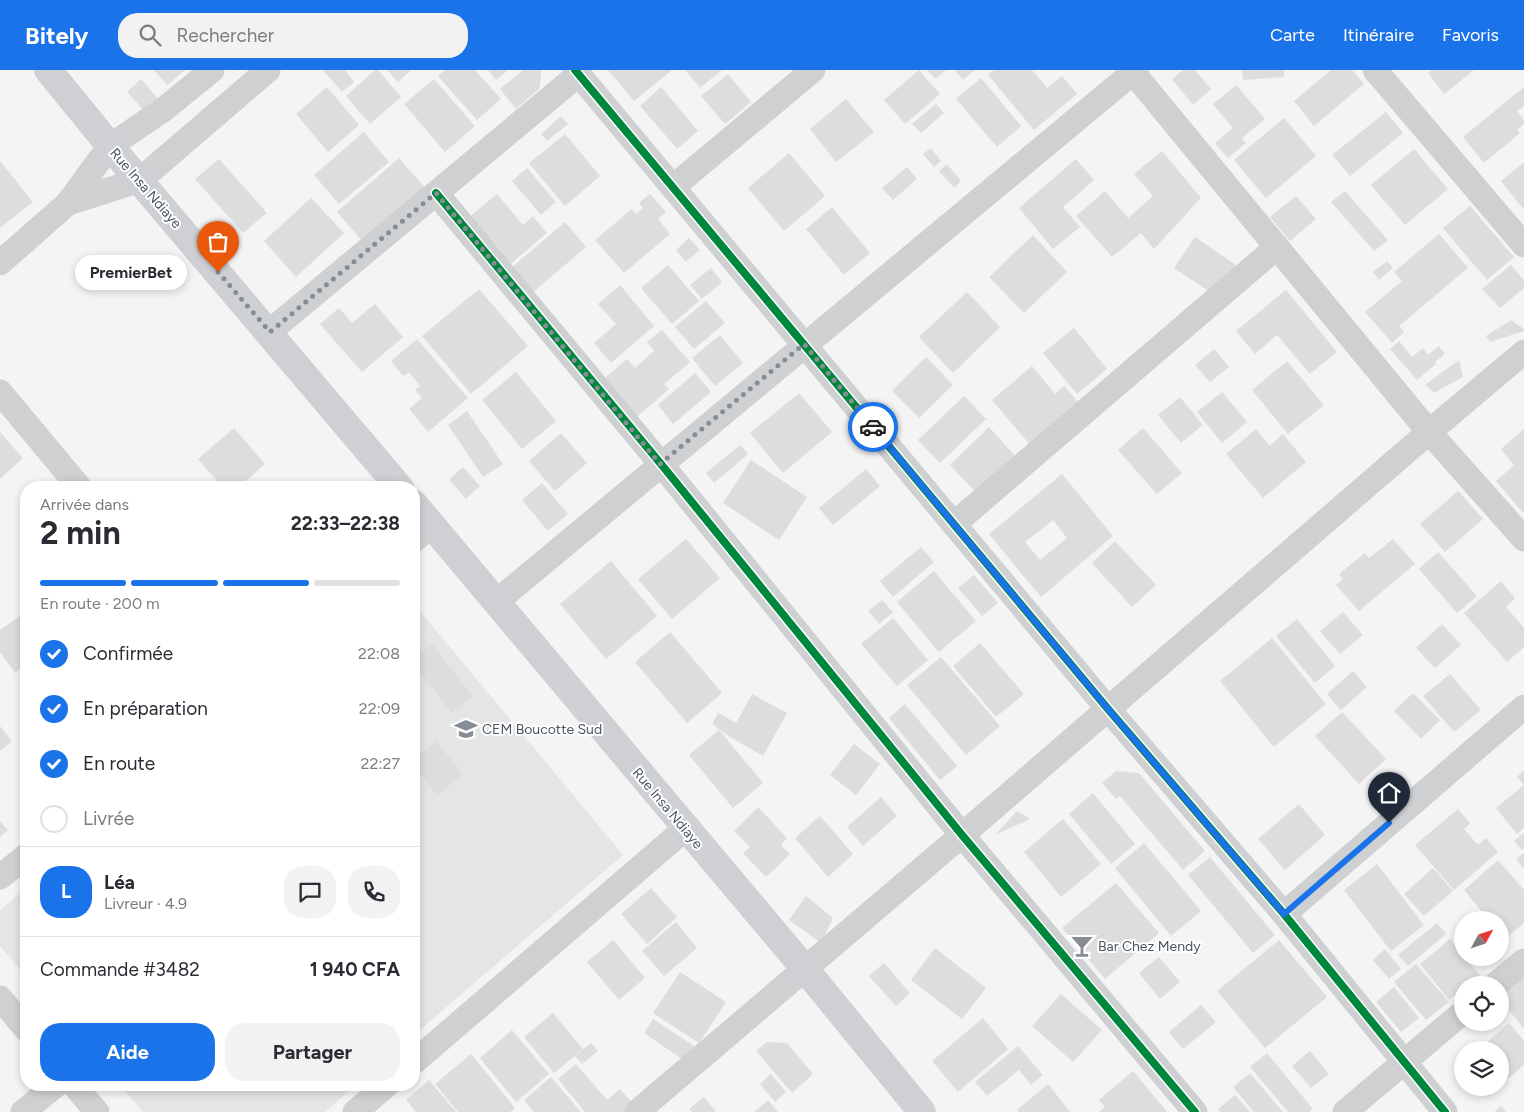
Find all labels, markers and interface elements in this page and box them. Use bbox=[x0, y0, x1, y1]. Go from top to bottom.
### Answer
search box bbox=[118, 13, 468, 58]
text: Bitely bbox=[25, 21, 88, 50]
icon: search bbox=[136, 21, 164, 49]
text: Rechercher bbox=[176, 24, 274, 47]
text: Carte bbox=[1270, 24, 1315, 46]
text: Itinéraire bbox=[1343, 24, 1414, 46]
text: Favoris bbox=[1442, 24, 1499, 46]
street label: Rue Insa Ndiaye bbox=[106, 145, 185, 232]
pin bbox=[197, 221, 239, 272]
icon: bag bbox=[204, 228, 232, 256]
callout: PremierBet bbox=[76, 254, 188, 290]
text: PremierBet bbox=[90, 263, 172, 282]
courier bbox=[848, 402, 898, 452]
icon: car bbox=[859, 413, 887, 441]
text: Arrivée dans bbox=[40, 495, 129, 514]
text: 22:33–22:38 bbox=[291, 512, 400, 535]
text: 2 min bbox=[40, 514, 121, 552]
text: En route · 200 m bbox=[40, 594, 160, 613]
icon: check bbox=[40, 640, 68, 668]
text: Confirmée bbox=[83, 642, 173, 665]
text: 22:08 bbox=[358, 644, 400, 663]
icon: check bbox=[40, 695, 68, 723]
text: En préparation bbox=[83, 697, 208, 720]
text: 22:09 bbox=[359, 699, 400, 718]
school or university icon: CEM Boucotte Sud bbox=[453, 716, 479, 742]
place label: CEM Boucotte Sud bbox=[482, 721, 602, 738]
icon: check bbox=[40, 750, 68, 778]
text: En route bbox=[83, 752, 155, 775]
text: 22:27 bbox=[361, 754, 400, 773]
street label: Rue Insa Ndiaye bbox=[629, 764, 707, 853]
pin bbox=[1368, 772, 1410, 823]
icon: home bbox=[1375, 779, 1403, 807]
text: Livrée bbox=[83, 807, 134, 830]
button: chat bbox=[284, 866, 336, 918]
button: phone bbox=[348, 866, 400, 918]
text: Léa bbox=[104, 871, 135, 894]
text: L bbox=[61, 880, 71, 903]
text: Livreur · 4.9 bbox=[104, 894, 187, 913]
north arrow bbox=[1454, 911, 1509, 966]
map controls bbox=[1454, 911, 1509, 1096]
bar icon: Bar Chez Mendy bbox=[1069, 933, 1095, 959]
place label: Bar Chez Mendy bbox=[1098, 938, 1201, 955]
text: Commande #3482 bbox=[40, 958, 200, 981]
text: 1 940 CFA bbox=[310, 958, 400, 981]
button: locate bbox=[1454, 976, 1509, 1031]
button: Aide bbox=[40, 1023, 215, 1081]
button: Partager bbox=[225, 1023, 400, 1081]
button: layers bbox=[1454, 1041, 1509, 1096]

